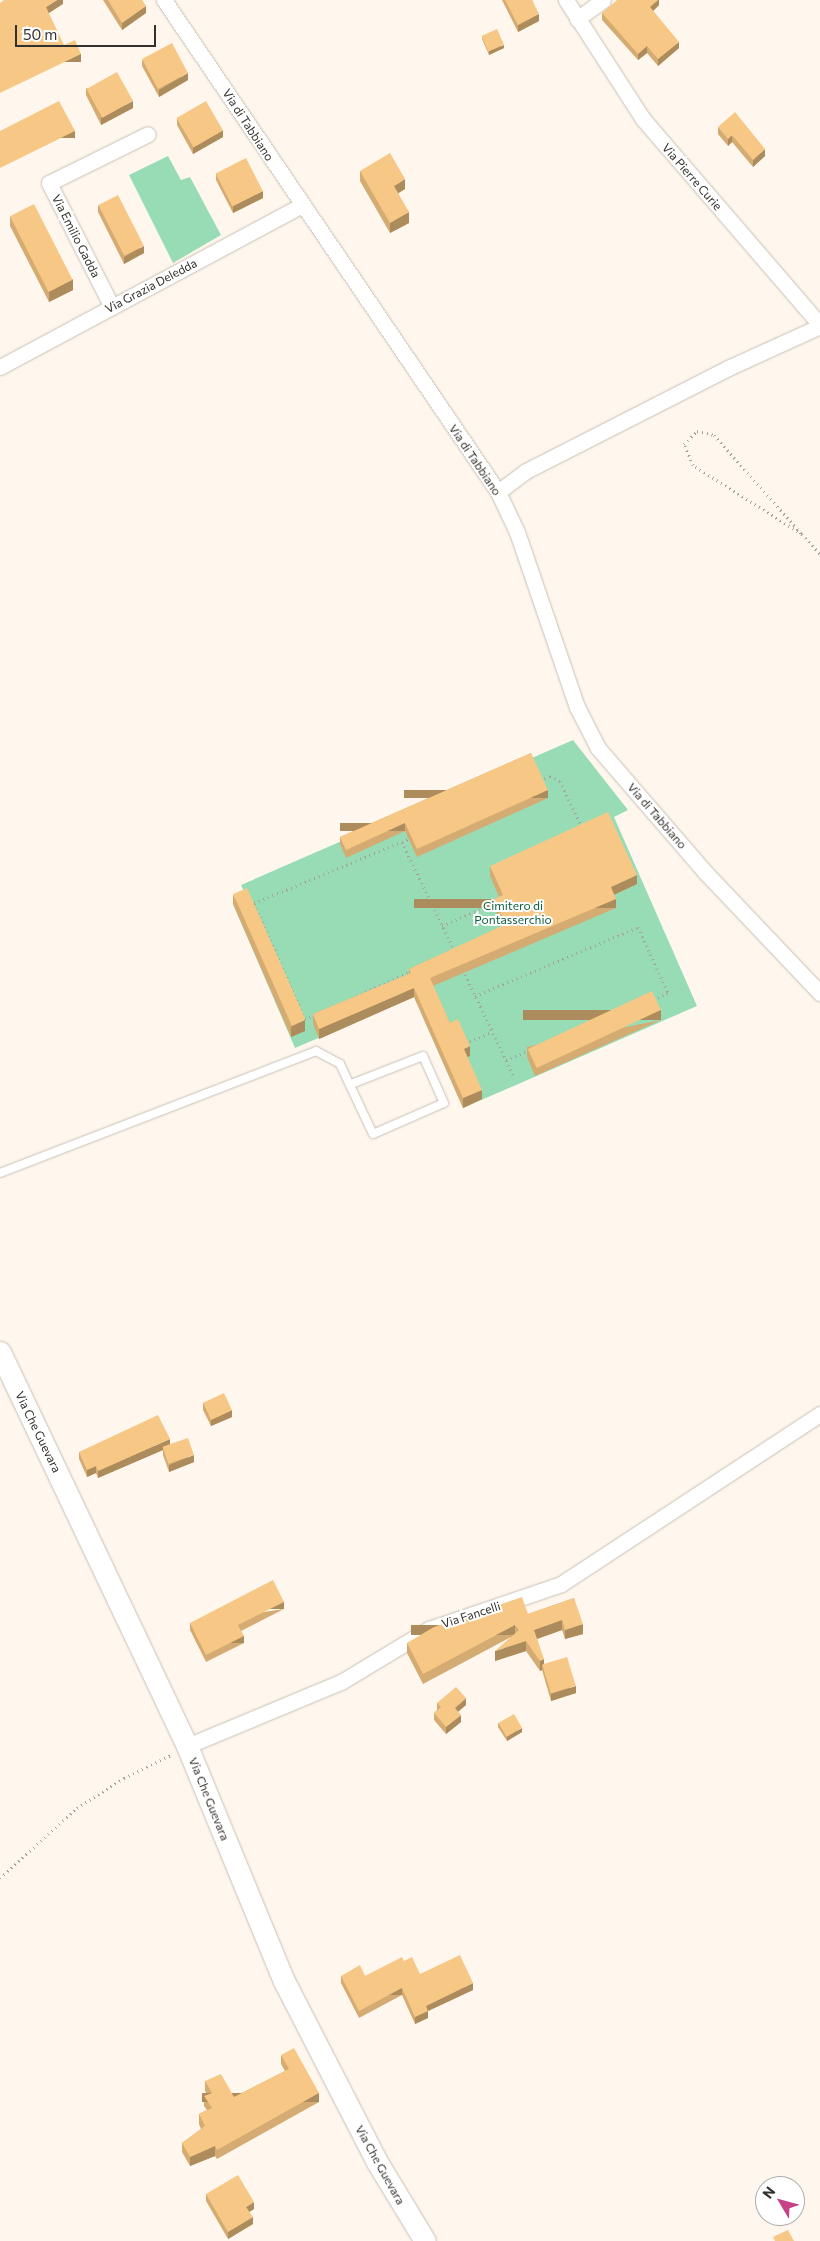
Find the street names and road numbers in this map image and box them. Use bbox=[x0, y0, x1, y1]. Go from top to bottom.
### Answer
street label: Via di Tabbiano bbox=[219, 86, 277, 164]
street label: Via Pierre Curie bbox=[659, 141, 725, 213]
street label: Via Emilio Gadda bbox=[49, 192, 103, 280]
street label: Via Grazia Deledda bbox=[103, 256, 199, 316]
street label: Via di Tabbiano bbox=[446, 422, 504, 498]
street label: Via di Tabbiano bbox=[624, 780, 690, 852]
street label: Via Che Guevara bbox=[12, 1389, 64, 1475]
street label: Via Fancelli bbox=[440, 1599, 502, 1631]
street label: Via Che Guevara bbox=[186, 1755, 232, 1843]
street label: Via Che Guevara bbox=[352, 2123, 408, 2207]

